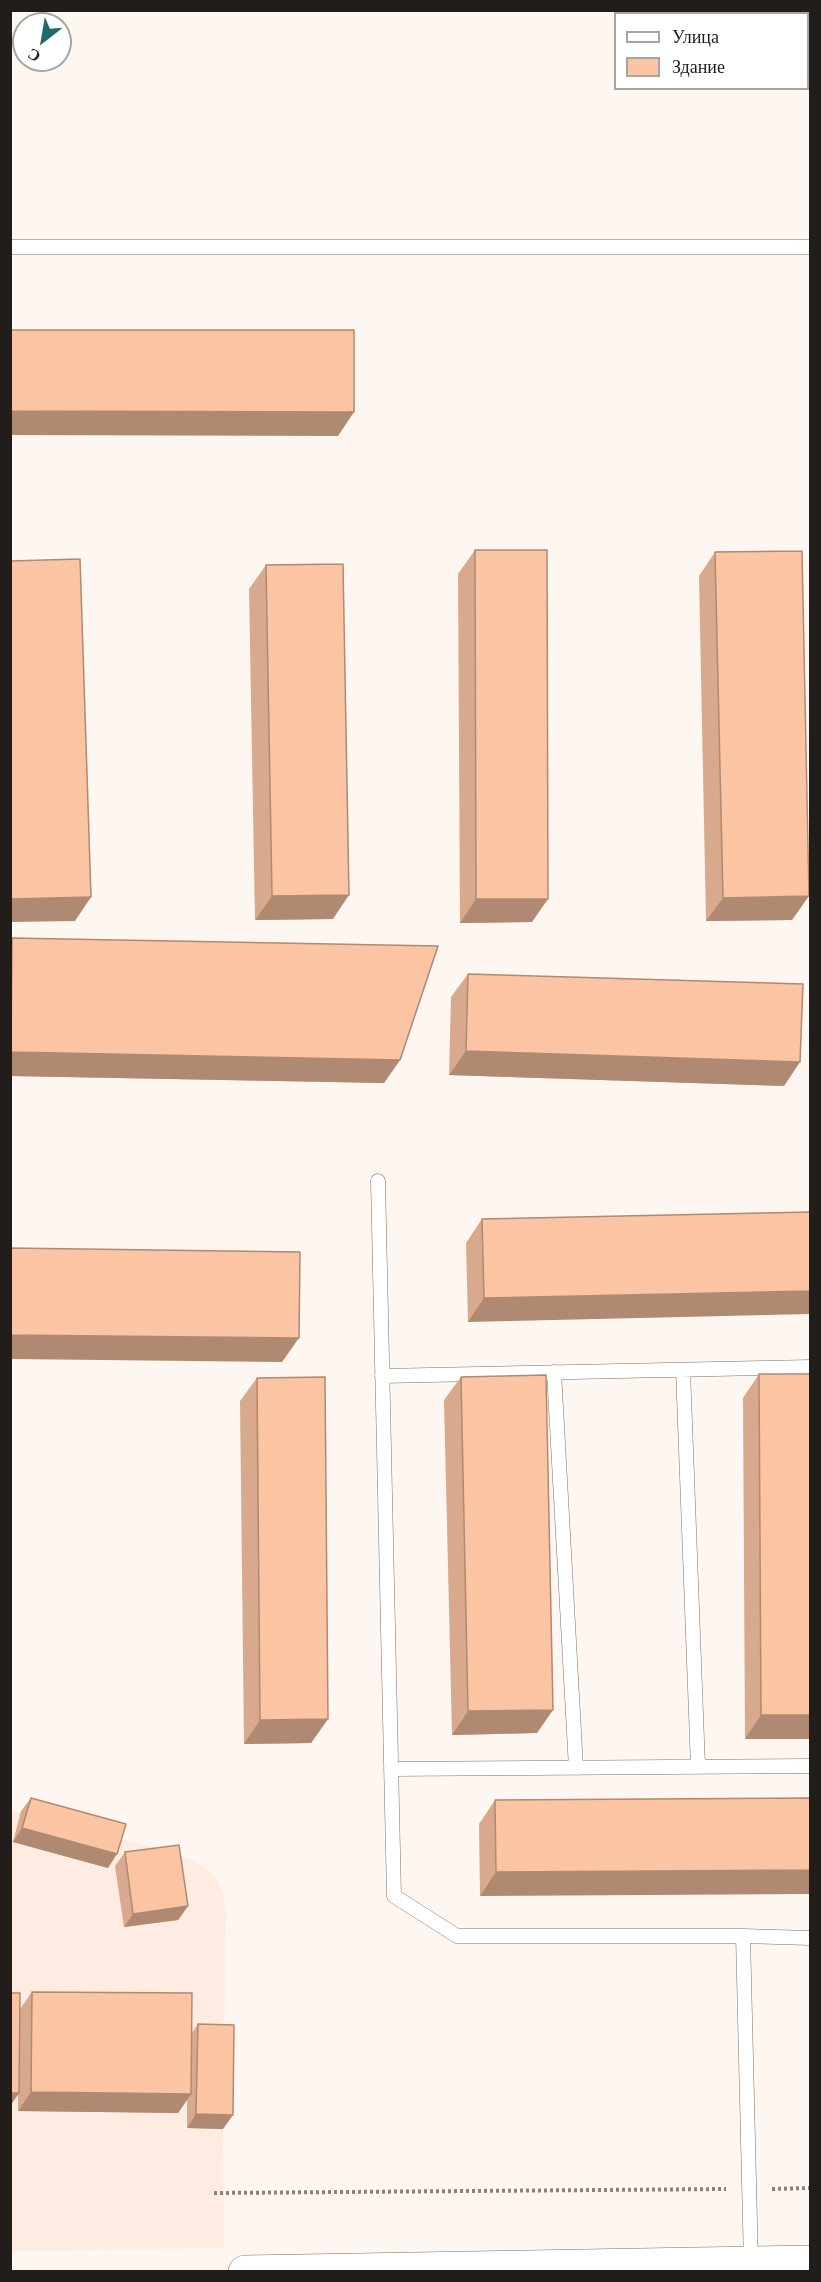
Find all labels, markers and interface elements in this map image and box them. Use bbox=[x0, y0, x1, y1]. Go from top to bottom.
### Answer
north arrow bbox=[12, 12, 72, 72]
legend bbox=[614, 12, 809, 90]
text: Улица bbox=[672, 26, 719, 48]
text: С bbox=[24, 44, 44, 67]
text: Здание bbox=[672, 56, 725, 78]

